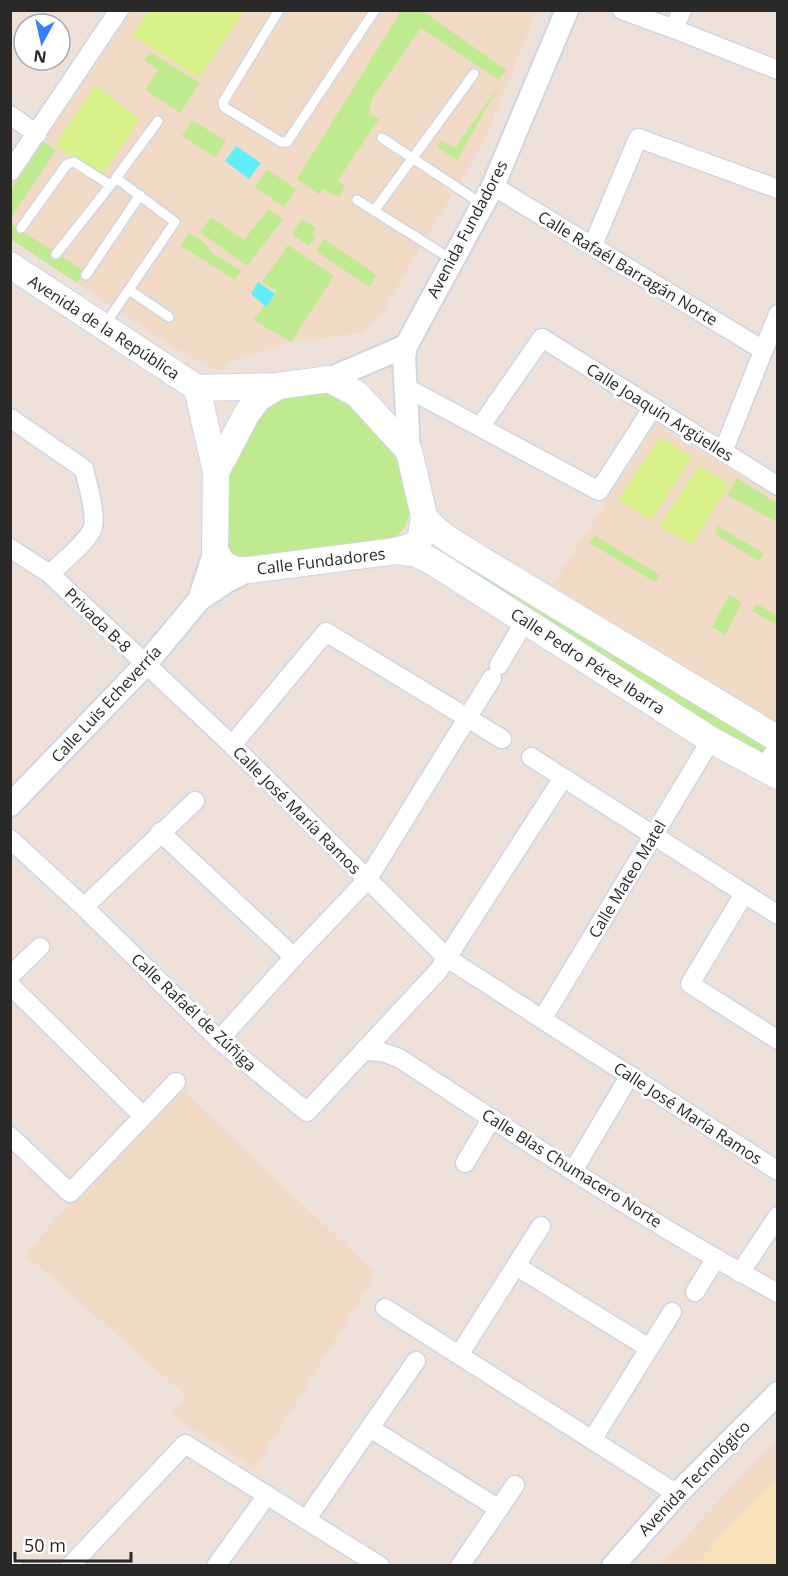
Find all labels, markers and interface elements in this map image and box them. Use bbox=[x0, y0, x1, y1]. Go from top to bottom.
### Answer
north arrow bbox=[12, 12, 72, 72]
text: N bbox=[32, 45, 48, 69]
street label: Avenida Fundadores bbox=[421, 156, 513, 302]
street label: Calle Rafaél Barragán Norte bbox=[534, 206, 722, 330]
street label: Avenida de la República bbox=[24, 270, 184, 384]
street label: Calle Joaquín Argüelles bbox=[582, 358, 738, 466]
street label: Calle Fundadores bbox=[255, 542, 387, 580]
street label: Privada B-8 bbox=[60, 583, 136, 657]
street label: Calle Pedro Pérez Ibarra bbox=[507, 603, 669, 719]
street label: Calle Luis Echeverría bbox=[46, 641, 166, 767]
street label: Calle José María Ramos bbox=[228, 741, 366, 879]
street label: Calle Mateo Matel bbox=[583, 816, 671, 942]
street label: Calle Rafaél de Zúñiga bbox=[127, 948, 261, 1076]
street label: Calle José María Ramos bbox=[610, 1057, 766, 1169]
street label: Calle Blas Chumacero Norte bbox=[478, 1103, 666, 1233]
street label: Avenida Tecnológico bbox=[633, 1416, 755, 1540]
scale bar bbox=[15, 1525, 130, 1563]
text: 50 m bbox=[24, 1533, 66, 1557]

